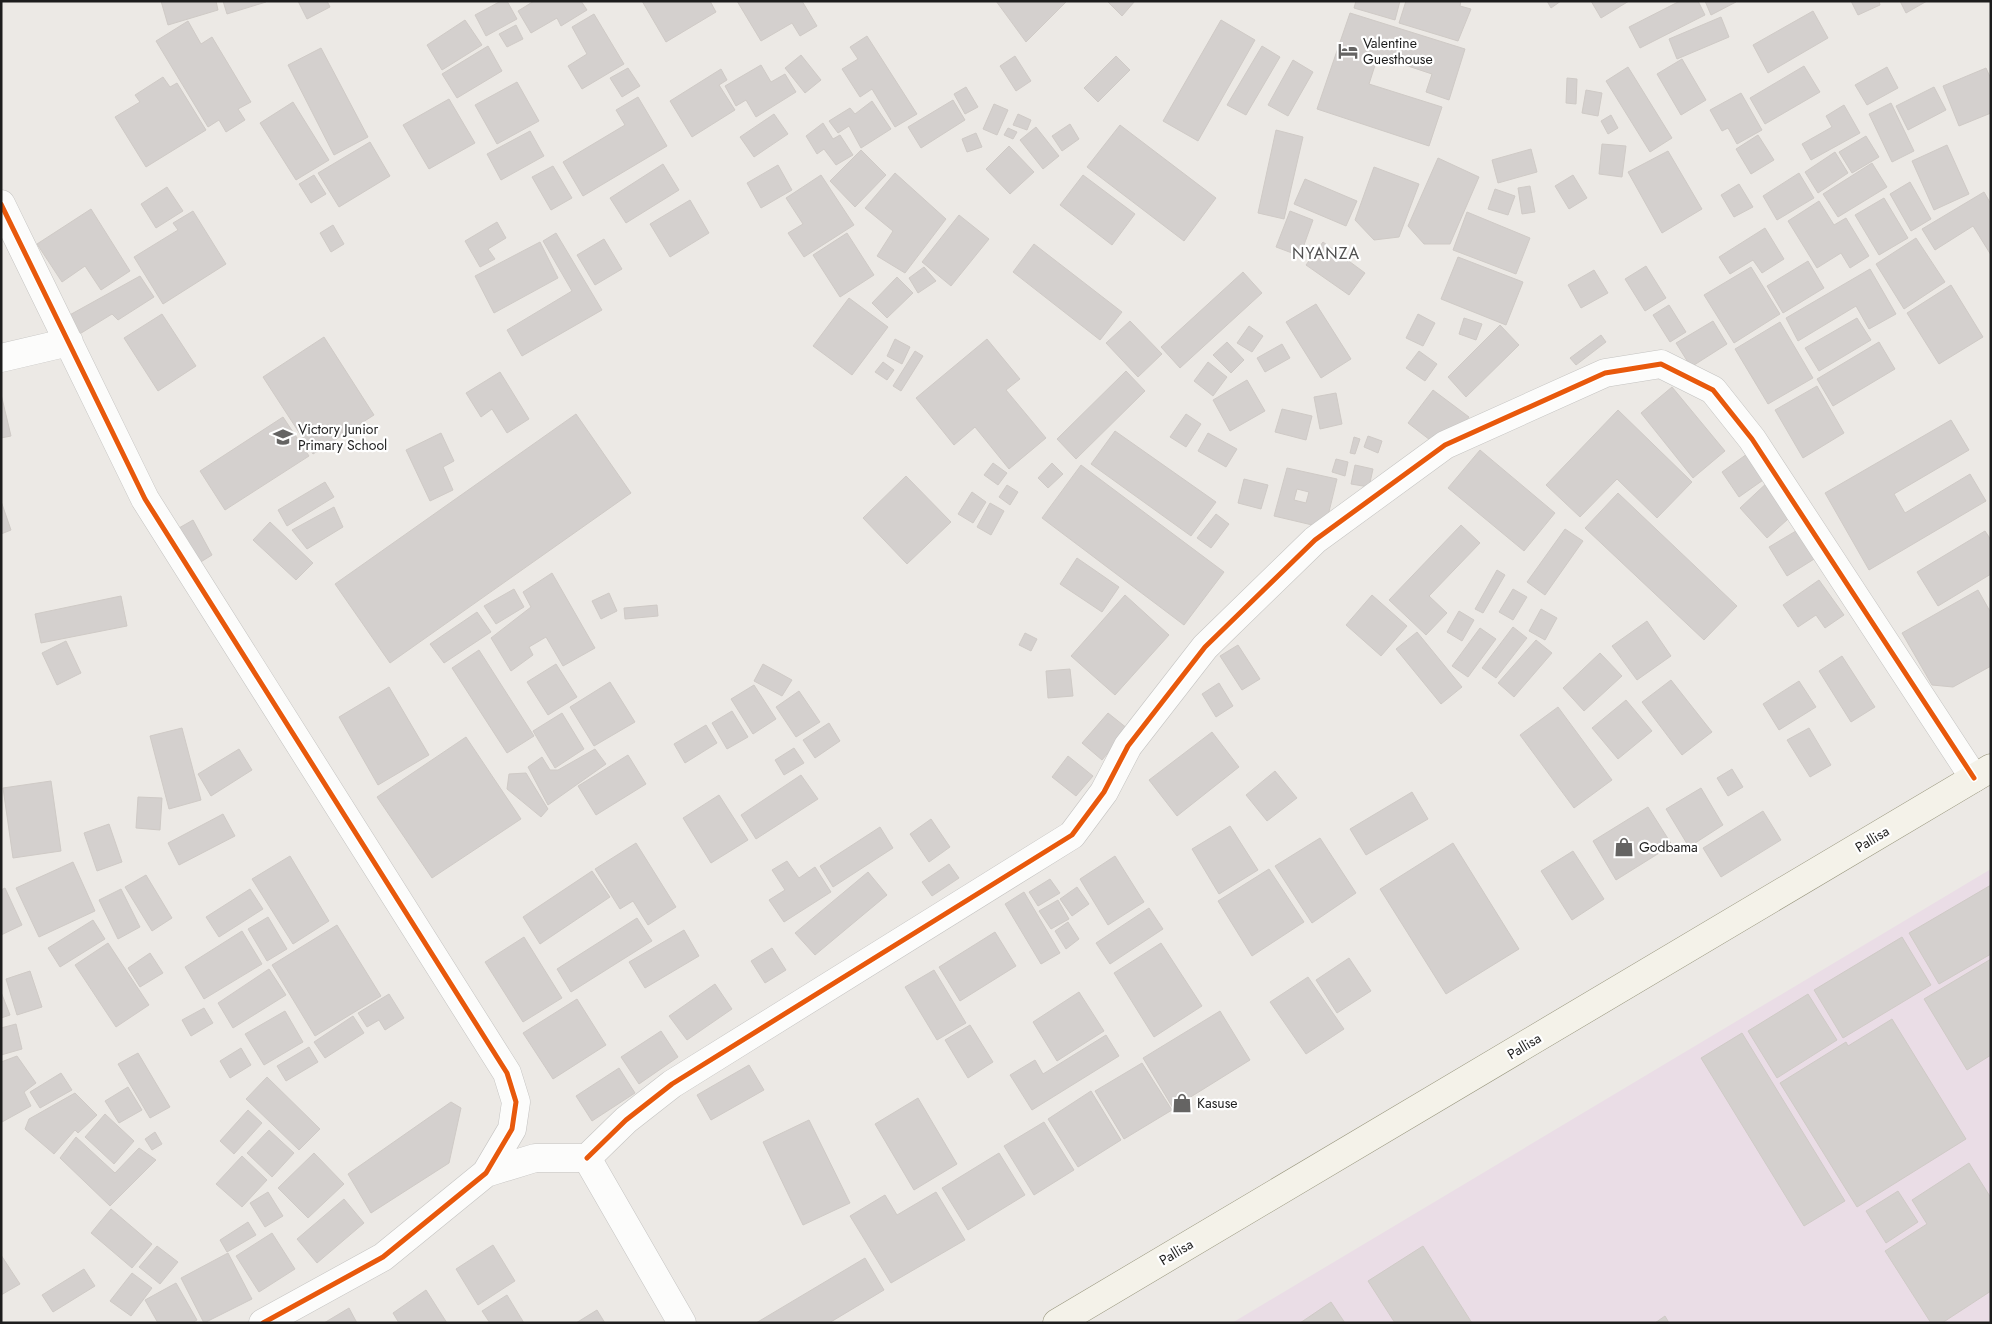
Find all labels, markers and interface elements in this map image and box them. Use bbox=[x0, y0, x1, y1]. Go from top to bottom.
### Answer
place label: Valentine Guesthouse bbox=[1363, 33, 1433, 69]
hotel icon: Valentine Guesthouse bbox=[1337, 40, 1359, 62]
district label: NYANZA bbox=[1292, 242, 1360, 265]
place label: Victory Junior Primary School bbox=[298, 419, 387, 455]
school or university icon: Victory Junior Primary School bbox=[272, 426, 294, 448]
street label: Pallisa bbox=[1851, 821, 1893, 857]
shop icon: Godbama bbox=[1613, 836, 1635, 858]
place label: Godbama bbox=[1639, 837, 1698, 857]
street label: Pallisa bbox=[1503, 1028, 1545, 1064]
shop icon: Kasuse bbox=[1171, 1092, 1193, 1114]
place label: Kasuse bbox=[1197, 1093, 1238, 1113]
street label: Pallisa bbox=[1155, 1234, 1197, 1270]

